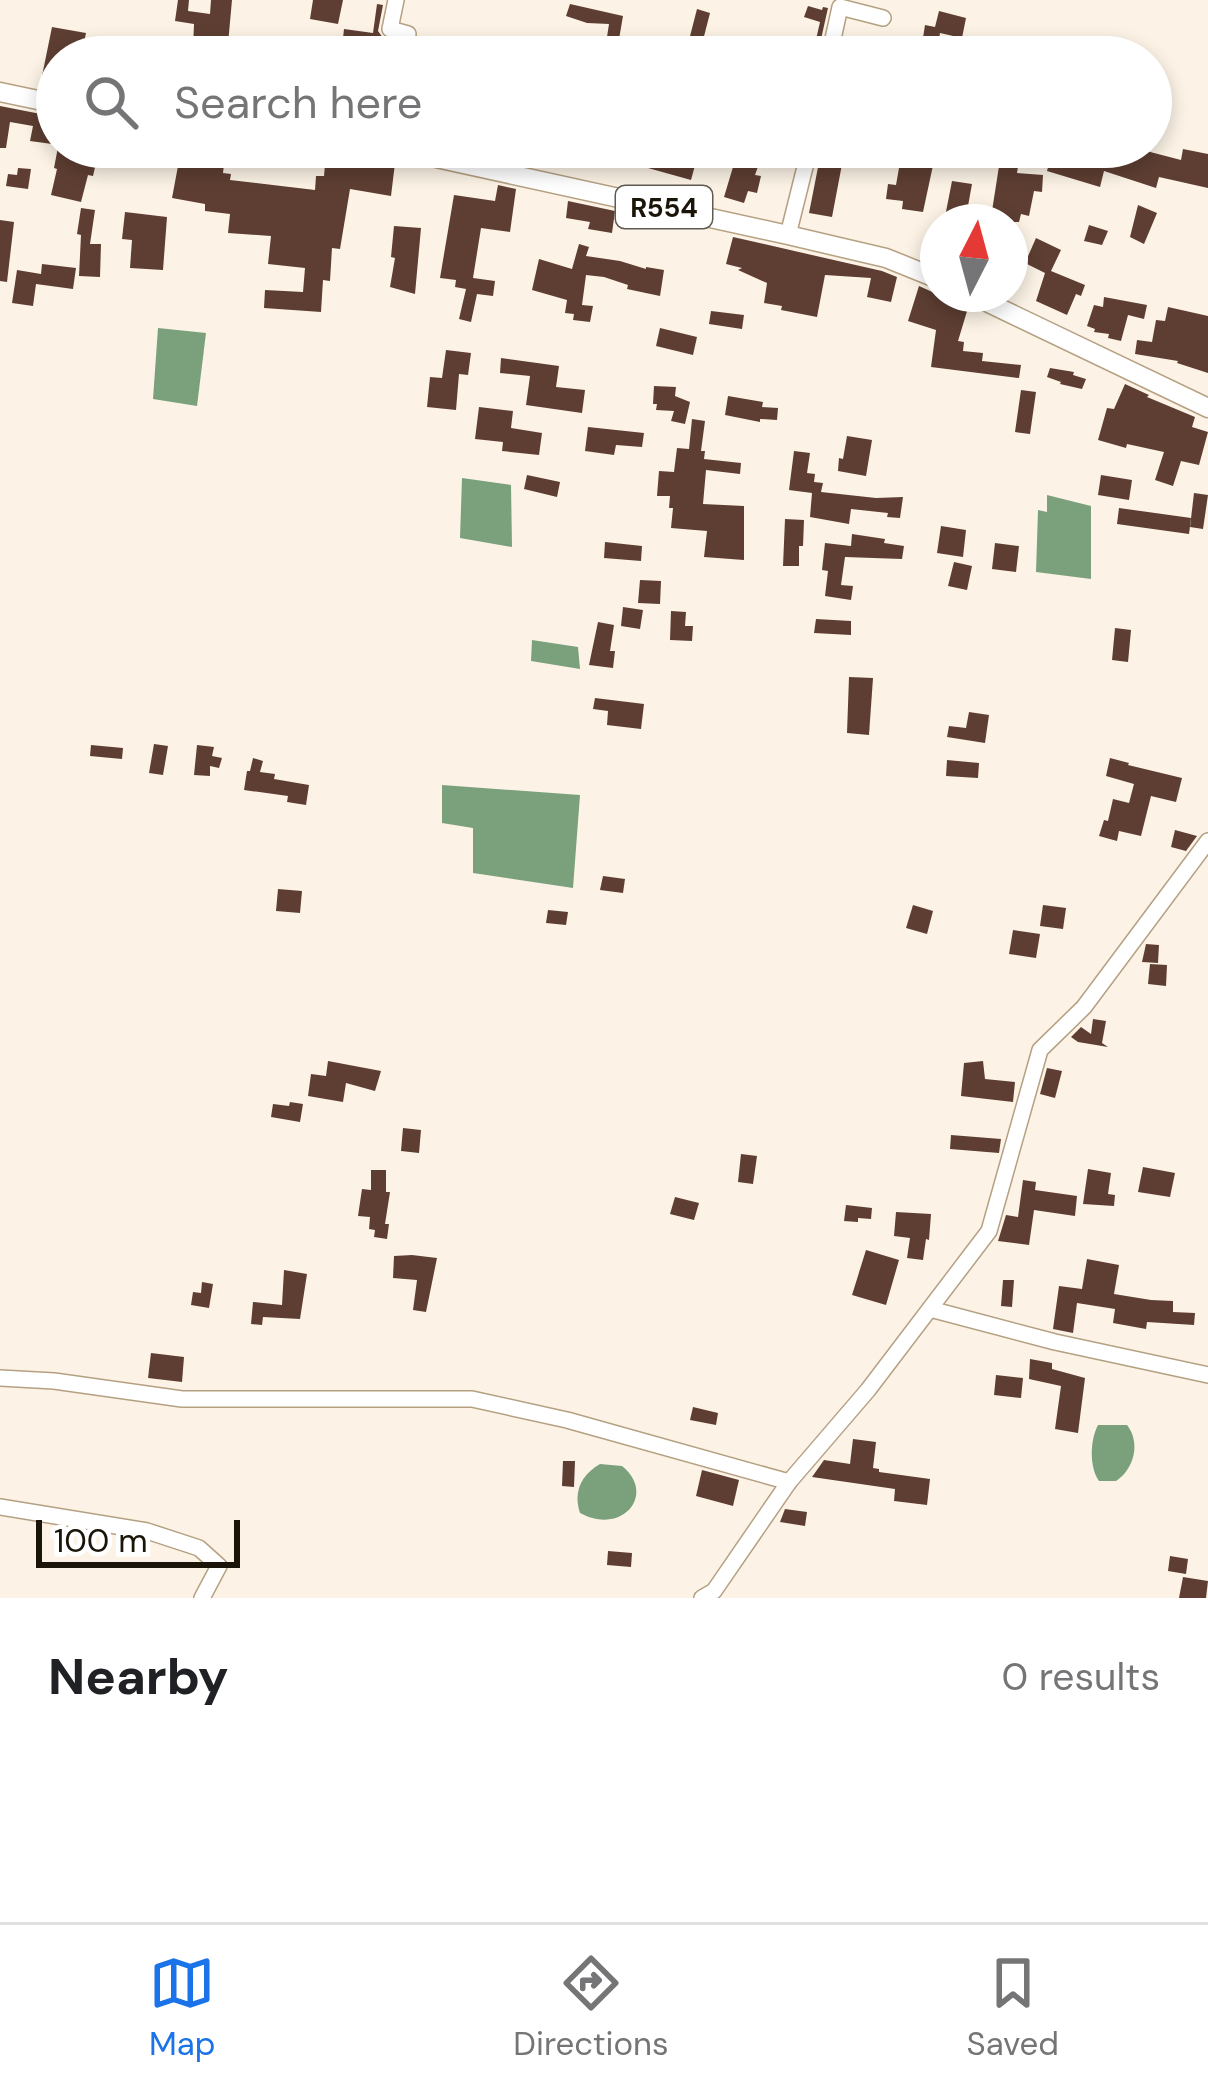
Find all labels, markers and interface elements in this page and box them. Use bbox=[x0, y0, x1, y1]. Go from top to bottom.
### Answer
search box bbox=[36, 36, 1172, 168]
icon: search bbox=[78, 69, 144, 135]
text: Search here bbox=[174, 73, 422, 132]
road number: R554 bbox=[616, 186, 712, 228]
north arrow bbox=[920, 204, 1028, 312]
scale bar bbox=[36, 1514, 240, 1567]
text: 100 m bbox=[54, 1519, 148, 1562]
text: Nearby bbox=[48, 1643, 229, 1710]
text: 0 results bbox=[1002, 1651, 1160, 1702]
tab: Map bbox=[149, 1950, 215, 2065]
tab: Directions bbox=[513, 1950, 669, 2065]
tab: Saved bbox=[967, 1950, 1059, 2065]

